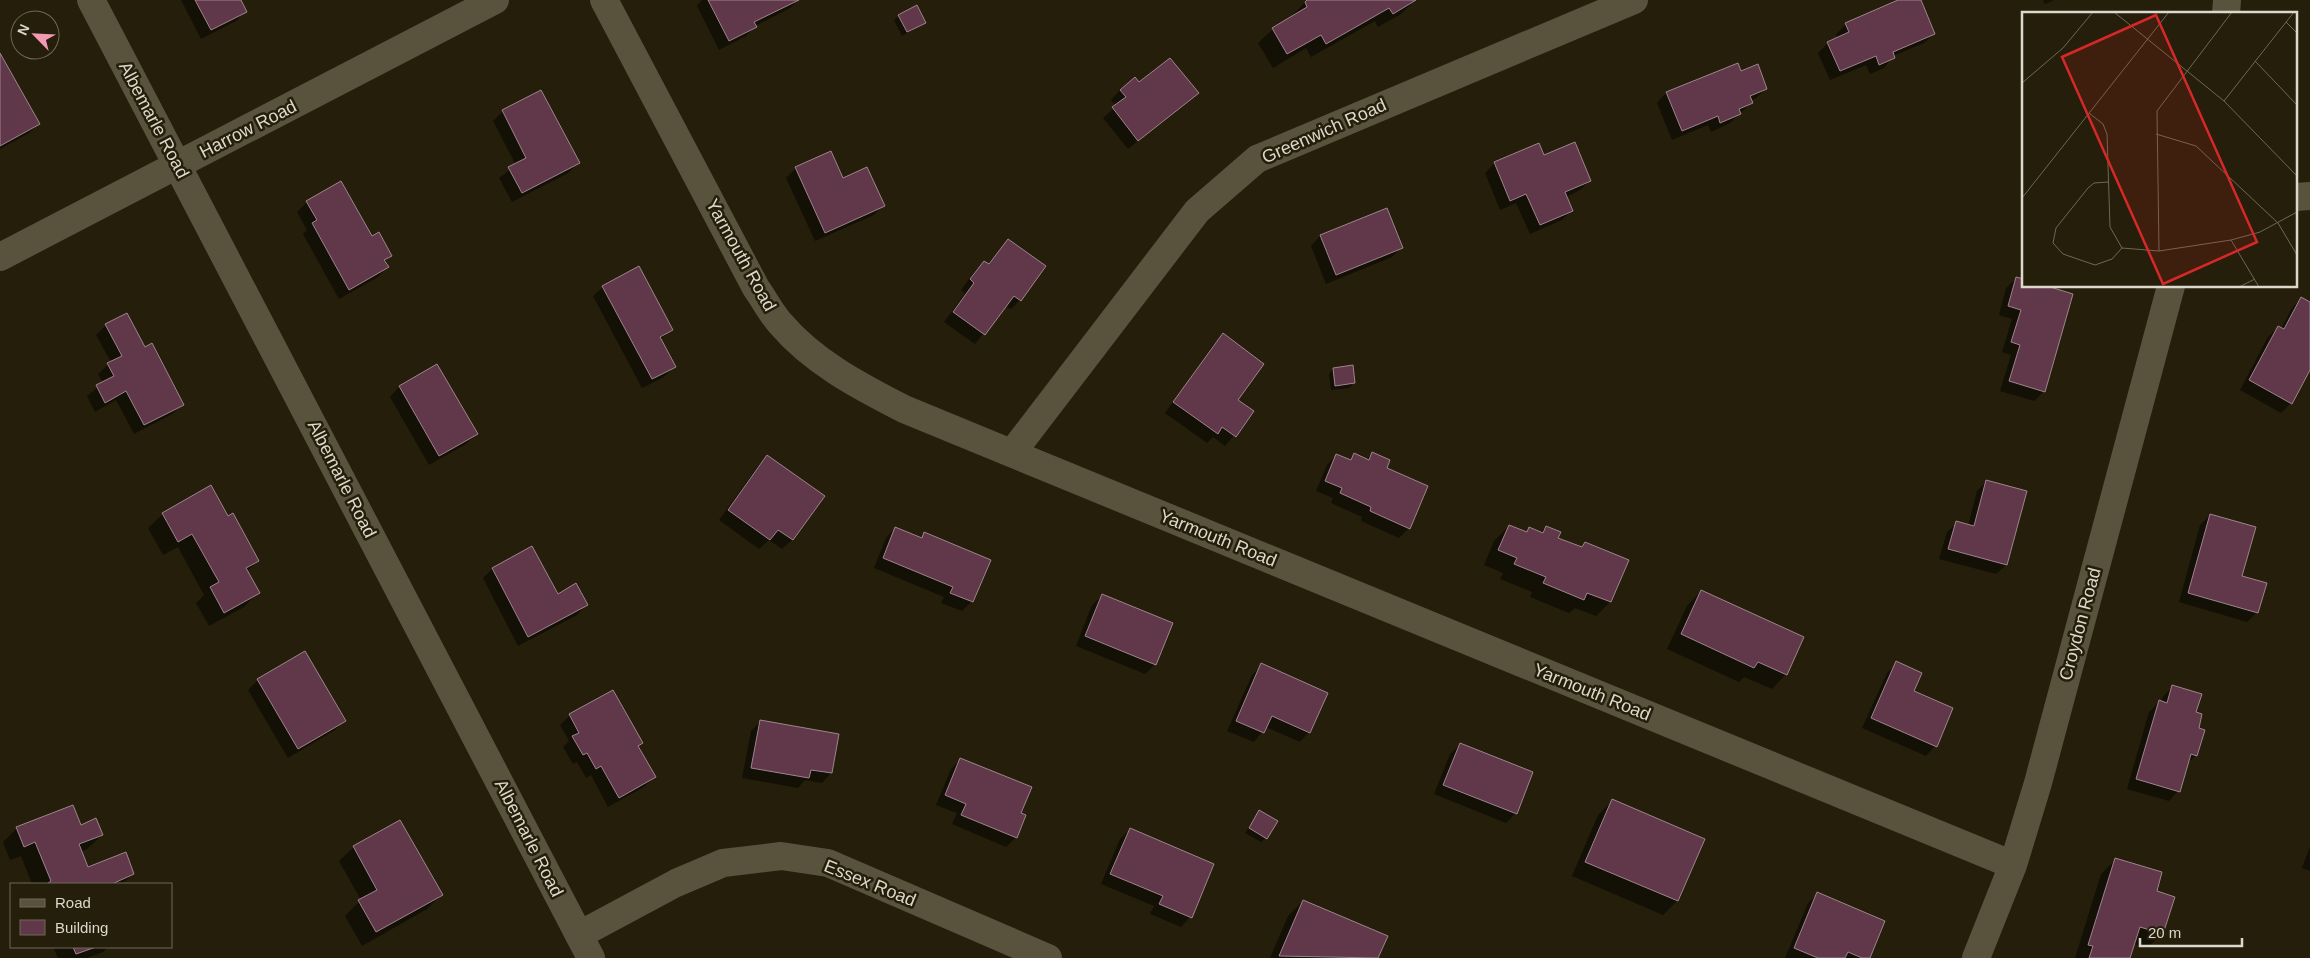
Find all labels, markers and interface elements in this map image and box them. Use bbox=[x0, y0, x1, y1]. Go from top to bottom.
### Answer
north arrow bbox=[10, 10, 60, 60]
inset map bbox=[2022, 12, 2298, 288]
text: N bbox=[14, 22, 32, 38]
street label: Albemarle Road bbox=[115, 58, 193, 182]
street label: Greenwich Road bbox=[1259, 95, 1389, 167]
street label: Harrow Road bbox=[196, 96, 300, 162]
street label: Yarmouth Road bbox=[702, 196, 780, 314]
street label: Albemarle Road bbox=[304, 417, 380, 541]
street label: Yarmouth Road bbox=[1156, 505, 1280, 571]
street label: Croydon Road bbox=[2055, 565, 2105, 683]
street label: Yarmouth Road bbox=[1530, 659, 1654, 725]
street label: Albemarle Road bbox=[491, 776, 567, 900]
street label: Essex Road bbox=[821, 856, 919, 910]
legend bbox=[10, 883, 172, 948]
text: Road bbox=[55, 894, 91, 911]
scale bar bbox=[2140, 916, 2242, 948]
text: Building bbox=[55, 919, 108, 936]
text: 20 m bbox=[2148, 924, 2181, 941]

